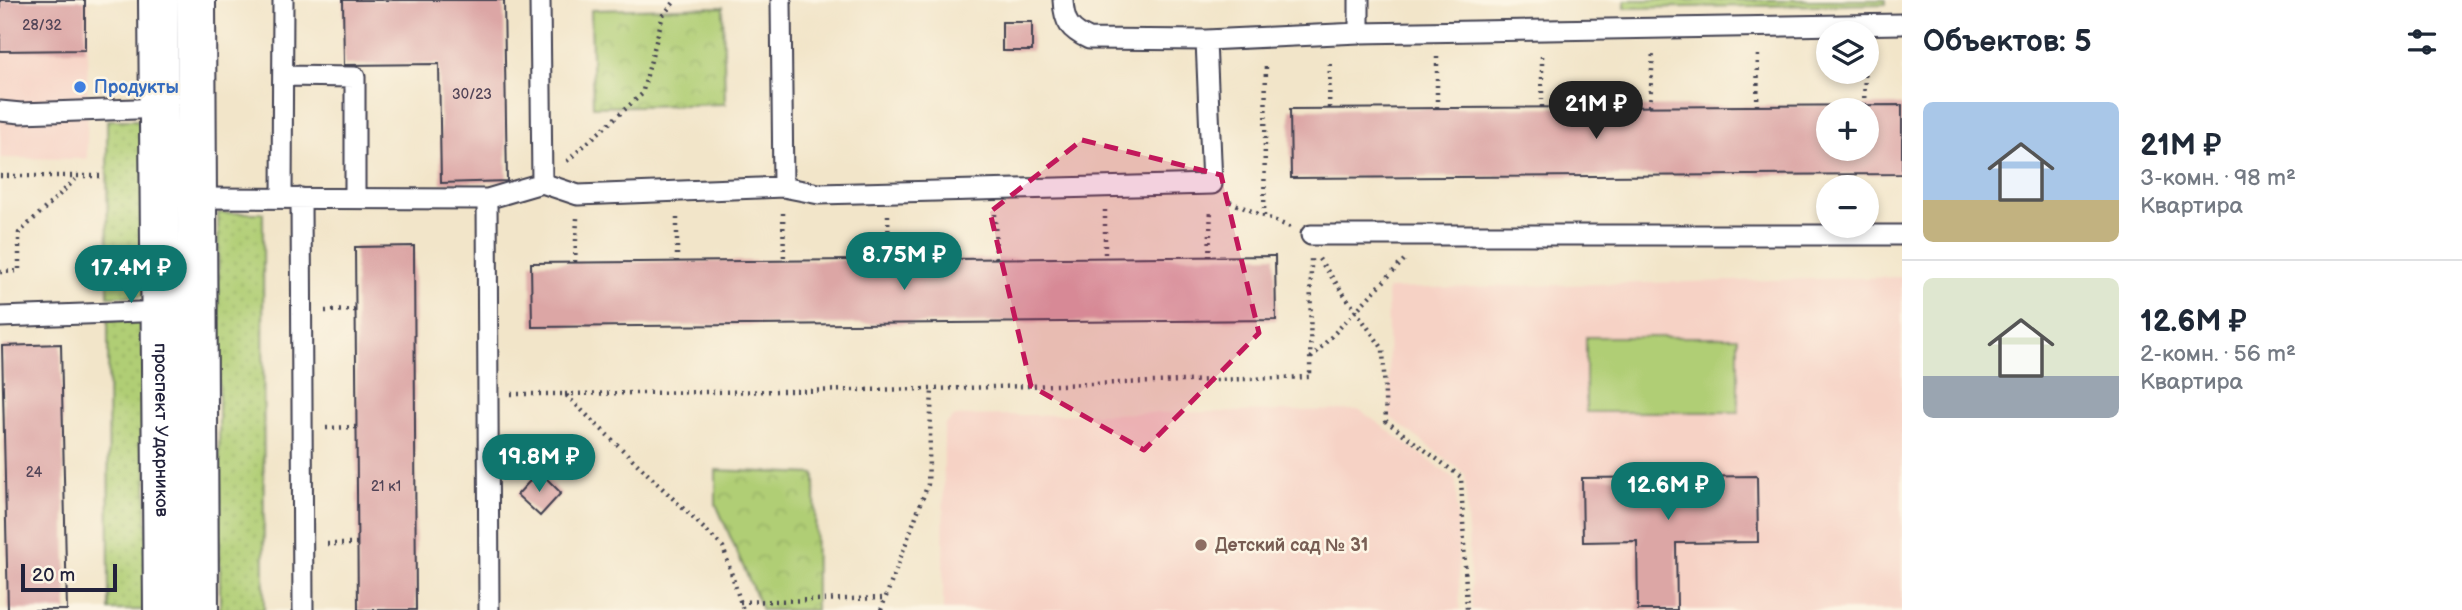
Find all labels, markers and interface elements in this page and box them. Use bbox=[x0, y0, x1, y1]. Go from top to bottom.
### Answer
house number: 28/32 bbox=[22, 17, 63, 34]
map controls bbox=[1816, 21, 1879, 238]
button: layers bbox=[1816, 21, 1879, 84]
icon: filters bbox=[2403, 23, 2441, 61]
text: Объектов: 5 bbox=[1923, 24, 2092, 60]
place label: Продукты bbox=[94, 77, 179, 98]
marker: Продукты bbox=[72, 79, 88, 95]
pin: 21M ₽ bbox=[1547, 82, 1645, 141]
house number: 30/23 bbox=[452, 86, 492, 103]
text: 21M ₽ bbox=[1565, 90, 1627, 118]
button: + bbox=[1816, 98, 1879, 161]
text: 21M ₽ bbox=[2140, 128, 2221, 164]
icon: home bbox=[1979, 130, 2063, 214]
text: 3-комн. · 98 m² bbox=[2140, 164, 2296, 192]
button: − bbox=[1816, 175, 1879, 238]
text: Квартира bbox=[2140, 192, 2243, 220]
pin: 8.75M ₽ bbox=[839, 232, 969, 292]
text: 8.75M ₽ bbox=[862, 241, 946, 269]
pin: 17.4M ₽ bbox=[66, 246, 196, 305]
text: 17.4M ₽ bbox=[91, 254, 171, 282]
text: 12.6M ₽ bbox=[2140, 304, 2247, 340]
icon: home bbox=[1979, 306, 2063, 390]
text: 2-комн. · 56 m² bbox=[2140, 340, 2296, 368]
street label: проспект Ударников bbox=[150, 343, 173, 518]
text: Квартира bbox=[2140, 368, 2243, 396]
pin: 19.8M ₽ bbox=[474, 434, 604, 494]
text: 19.8M ₽ bbox=[498, 443, 580, 471]
pin: 12.6M ₽ bbox=[1603, 462, 1733, 522]
house number: 24 bbox=[26, 464, 43, 481]
text: 12.6M ₽ bbox=[1627, 471, 1709, 499]
house number: 21 к1 bbox=[371, 478, 401, 495]
place label: Детский сад № 31 bbox=[1215, 535, 1368, 556]
marker: Детский сад № 31 bbox=[1193, 537, 1209, 553]
scale bar bbox=[21, 561, 117, 593]
text: 20 m bbox=[32, 564, 75, 587]

